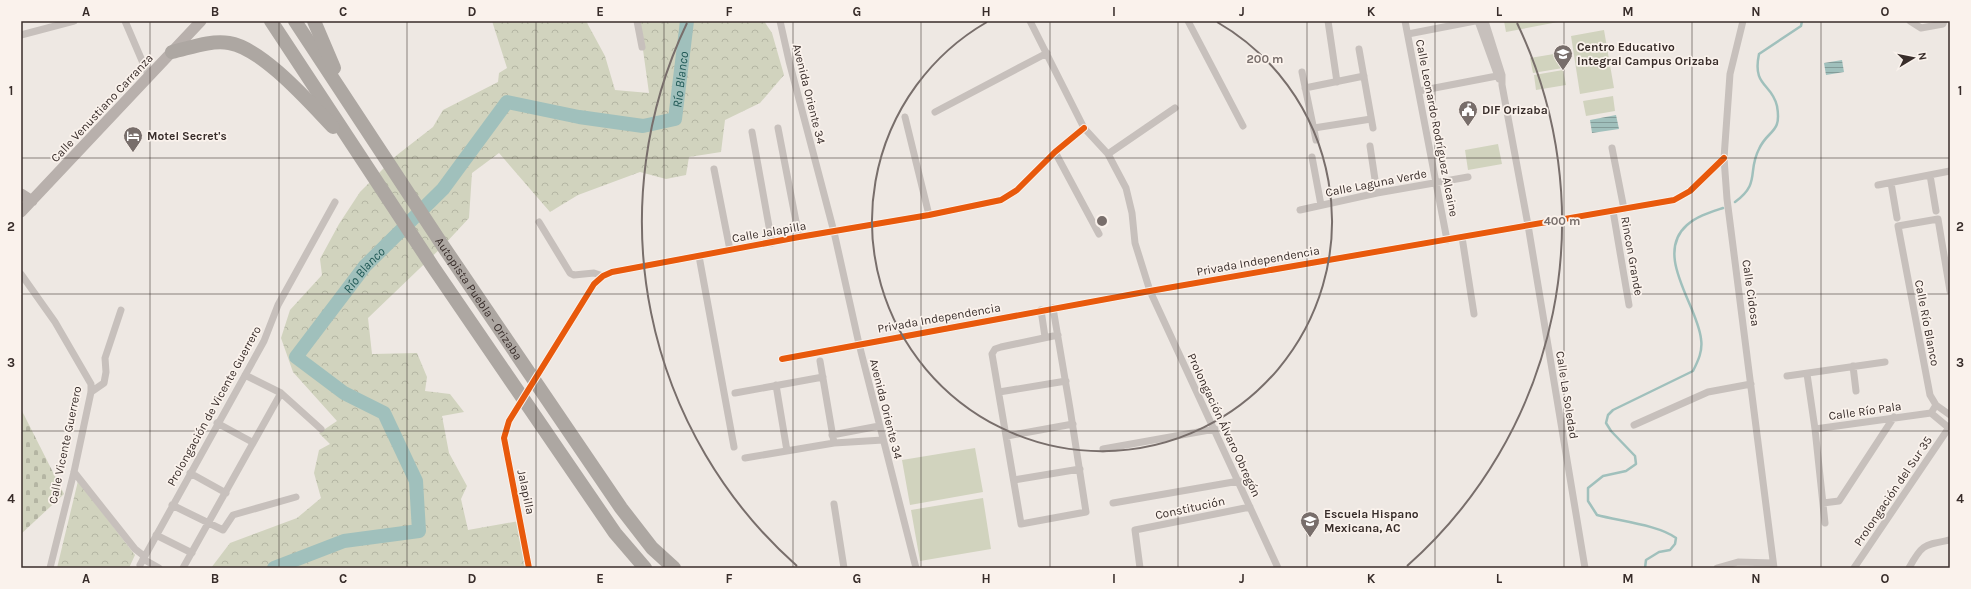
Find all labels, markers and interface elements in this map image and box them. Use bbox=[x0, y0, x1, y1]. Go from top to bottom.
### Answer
text: A bbox=[82, 4, 90, 19]
text: B bbox=[211, 4, 219, 19]
text: C bbox=[339, 4, 347, 19]
text: D bbox=[468, 4, 477, 19]
text: E bbox=[596, 4, 604, 19]
text: F bbox=[725, 4, 733, 19]
text: G bbox=[853, 4, 861, 19]
text: H bbox=[981, 4, 991, 19]
text: I bbox=[1112, 4, 1116, 19]
text: J bbox=[1239, 4, 1245, 19]
text: K bbox=[1367, 4, 1376, 19]
text: L bbox=[1496, 4, 1503, 19]
text: M bbox=[1622, 4, 1634, 19]
text: N bbox=[1751, 4, 1761, 19]
text: O bbox=[1881, 4, 1890, 19]
street label: Calle Leonardo Rodríguez Alcaine bbox=[1413, 38, 1461, 218]
north arrow bbox=[1893, 38, 1933, 78]
place label: Centro Educativo Integral Campus Orizaba bbox=[1577, 40, 1719, 68]
street label: Avenida Oriente 34 bbox=[790, 43, 828, 146]
school or university icon: Centro Educativo Integral Campus Orizaba bbox=[1552, 43, 1574, 71]
water label: Río Blanco bbox=[669, 50, 691, 109]
street label: Calle Venustiano Carranza bbox=[48, 51, 156, 165]
text: N bbox=[1915, 51, 1929, 61]
text: 200 m bbox=[1247, 52, 1283, 66]
text: 1 bbox=[9, 83, 13, 98]
text: 1 bbox=[1958, 83, 1962, 98]
public building icon: DIF Orizaba bbox=[1457, 99, 1479, 127]
place label: DIF Orizaba bbox=[1482, 103, 1548, 117]
hotel icon: Motel Secret's bbox=[122, 125, 144, 153]
place label: Motel Secret's bbox=[147, 129, 227, 143]
street label: Calle Laguna Verde bbox=[1324, 166, 1428, 200]
centre of rings bbox=[1095, 214, 1109, 228]
text: 400 m bbox=[1544, 214, 1580, 228]
street label: Rincon Grande bbox=[1618, 215, 1646, 297]
text: 2 bbox=[7, 219, 15, 234]
street label: Calle Jalapilla bbox=[731, 219, 807, 245]
text: 2 bbox=[1956, 219, 1964, 234]
street label: Autopista Puebla - Orizaba bbox=[432, 235, 525, 363]
water label: Río Blanco bbox=[340, 243, 388, 296]
street label: Privada Independencia bbox=[1195, 243, 1321, 279]
street label: Calle Cidosa bbox=[1739, 259, 1763, 327]
street label: Calle Río Blanco bbox=[1912, 279, 1942, 367]
street label: Privada Independencia bbox=[876, 300, 1002, 336]
street label: Prolongación de Vicente Guerrero bbox=[164, 323, 264, 489]
street label: Prolongación Álvaro Obregón bbox=[1184, 350, 1264, 499]
street label: Calle La Soledad bbox=[1553, 350, 1581, 440]
text: 3 bbox=[7, 355, 15, 370]
text: 3 bbox=[1956, 355, 1964, 370]
street label: Avenida Oriente 34 bbox=[867, 358, 905, 461]
street label: Calle Vicente Guerrero bbox=[46, 385, 84, 505]
street label: Calle Río Pala bbox=[1828, 399, 1902, 423]
street label: Prolongación del Sur 35 bbox=[1851, 433, 1935, 549]
street label: Jalapilla bbox=[514, 468, 538, 516]
text: 4 bbox=[7, 491, 15, 506]
text: 4 bbox=[1956, 491, 1964, 506]
street label: Constitución bbox=[1154, 494, 1226, 522]
place label: Escuela Hispano Mexicana, AC bbox=[1324, 507, 1419, 535]
school or university icon: Escuela Hispano Mexicana, AC bbox=[1299, 510, 1321, 538]
text: A bbox=[82, 571, 90, 586]
text: B bbox=[211, 571, 219, 586]
text: C bbox=[339, 571, 347, 586]
text: D bbox=[468, 571, 477, 586]
text: E bbox=[596, 571, 604, 586]
text: F bbox=[725, 571, 733, 586]
text: G bbox=[853, 571, 861, 586]
text: H bbox=[981, 571, 991, 586]
text: I bbox=[1112, 571, 1116, 586]
text: J bbox=[1239, 571, 1245, 586]
text: K bbox=[1367, 571, 1376, 586]
text: L bbox=[1496, 571, 1503, 586]
text: M bbox=[1622, 571, 1634, 586]
text: N bbox=[1751, 571, 1761, 586]
text: O bbox=[1881, 571, 1890, 586]

